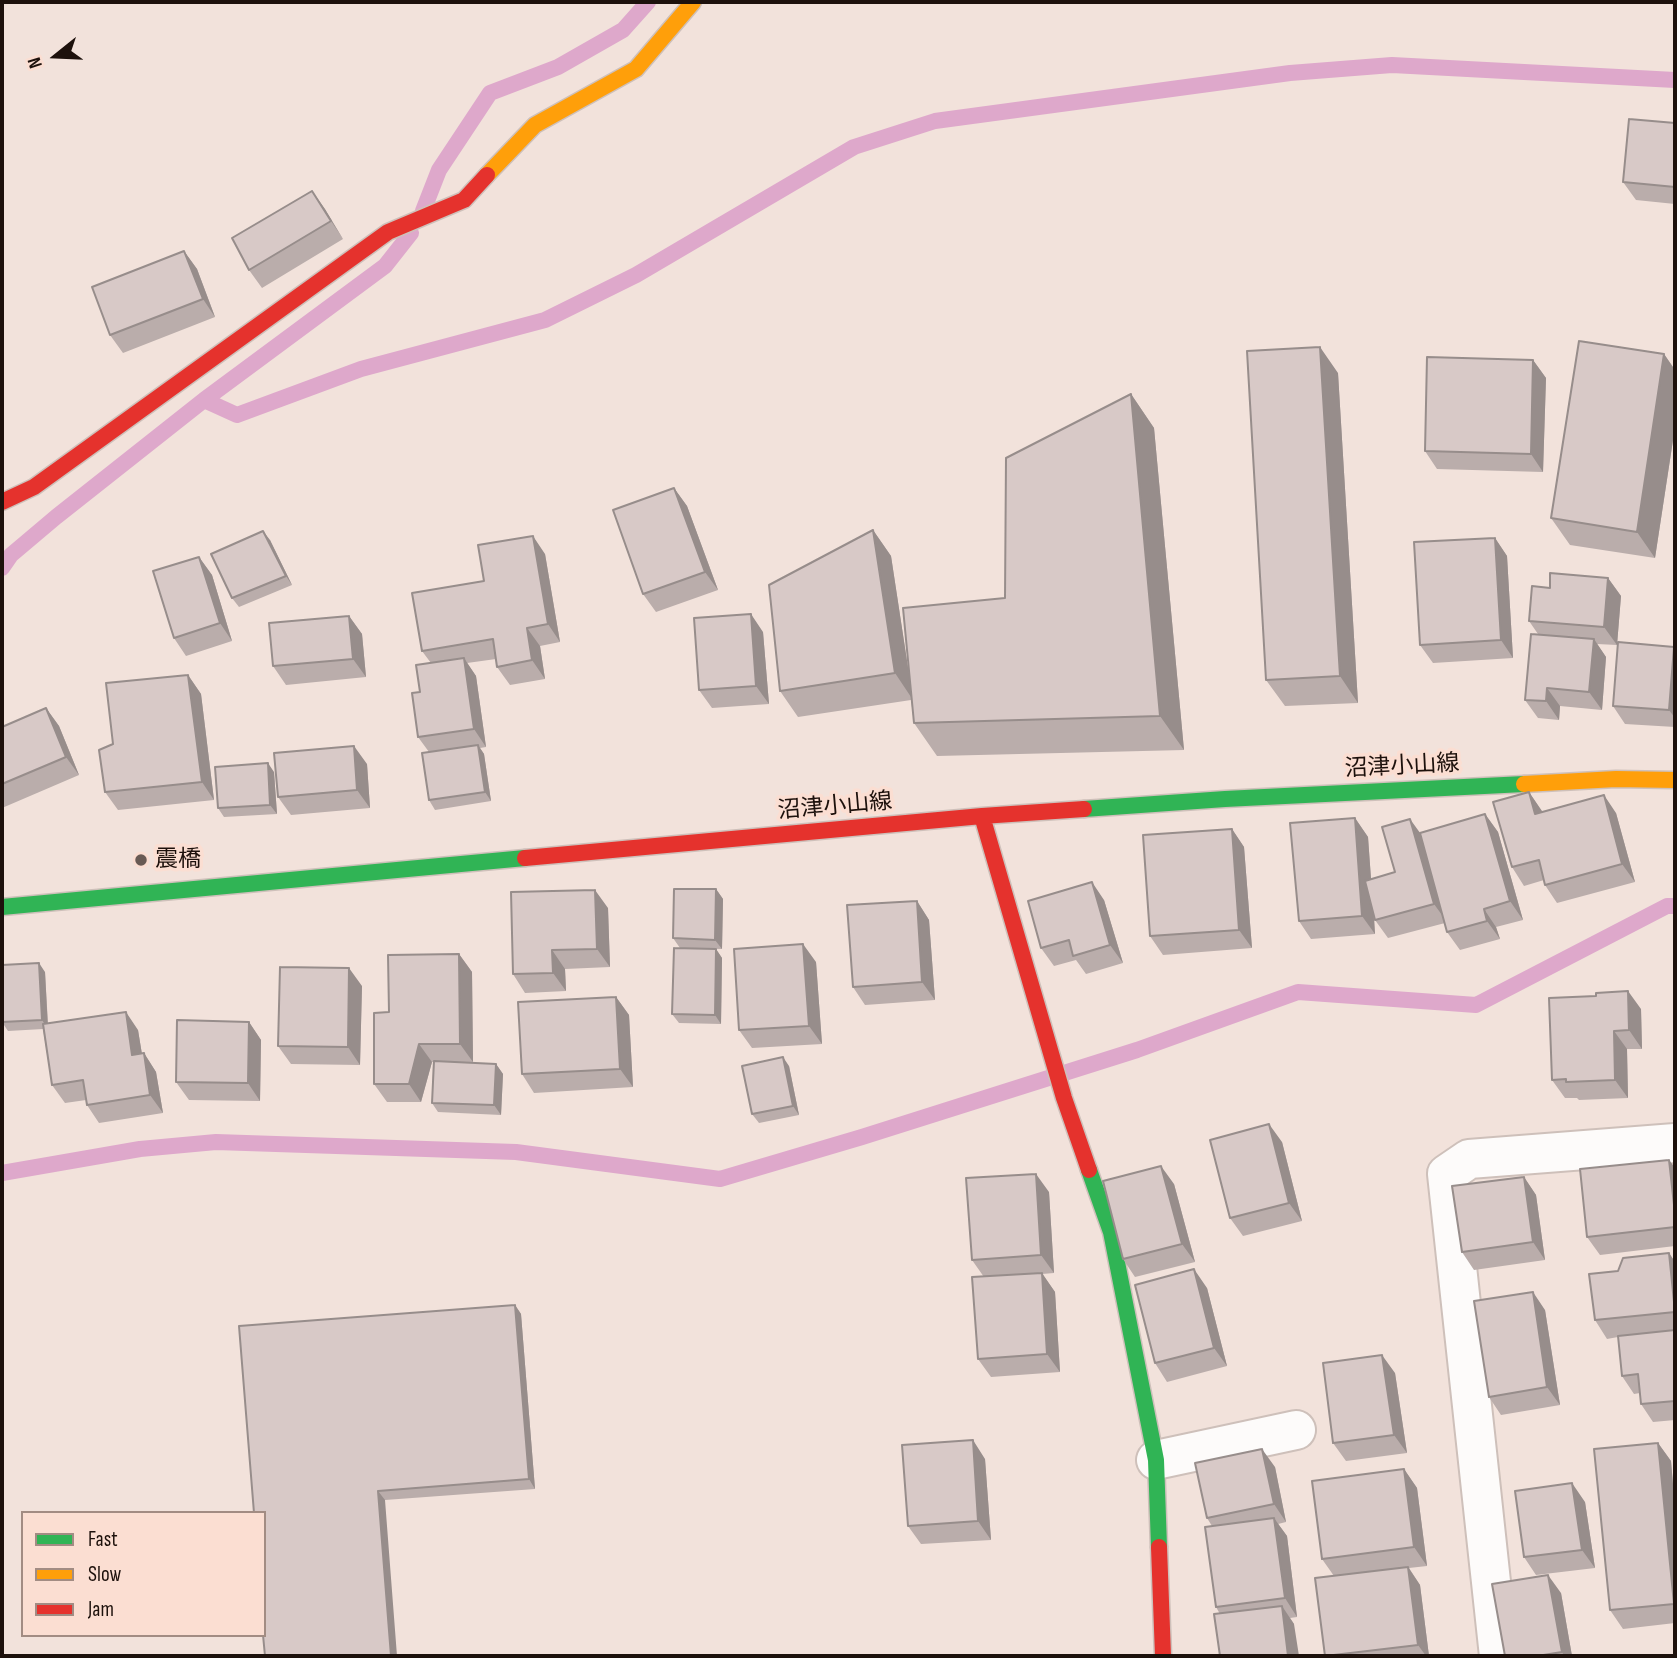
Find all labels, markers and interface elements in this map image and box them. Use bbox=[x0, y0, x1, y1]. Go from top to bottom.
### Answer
north arrow bbox=[21, 21, 91, 91]
text: N bbox=[23, 54, 48, 71]
street label: 沼津小山線 bbox=[1344, 750, 1460, 784]
street label: 沼津小山線 bbox=[777, 788, 893, 826]
place label: 震橋 bbox=[155, 846, 201, 874]
marker: 震橋 bbox=[133, 852, 149, 868]
legend bbox=[21, 1511, 266, 1637]
text: Fast bbox=[88, 1527, 118, 1552]
text: Slow bbox=[88, 1562, 121, 1587]
text: Jam bbox=[88, 1597, 114, 1622]

